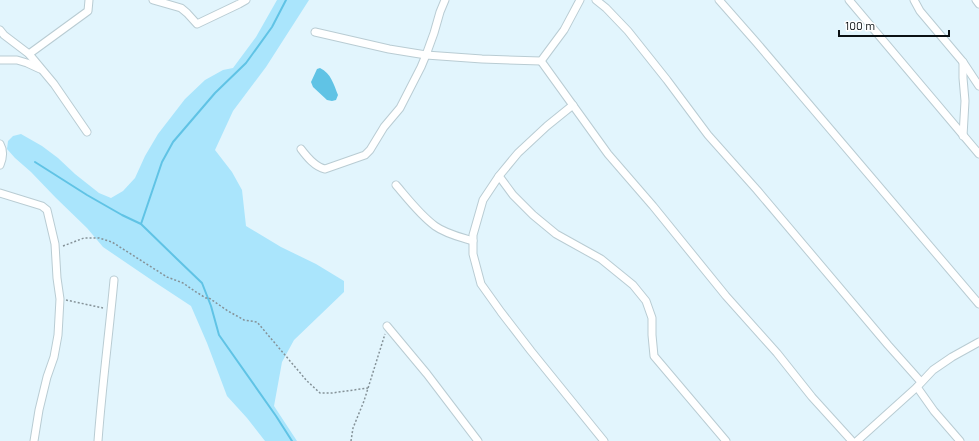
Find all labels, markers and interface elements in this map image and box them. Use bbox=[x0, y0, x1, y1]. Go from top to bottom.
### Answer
scale bar bbox=[839, 12, 949, 38]
text: 100 m bbox=[845, 18, 875, 32]

